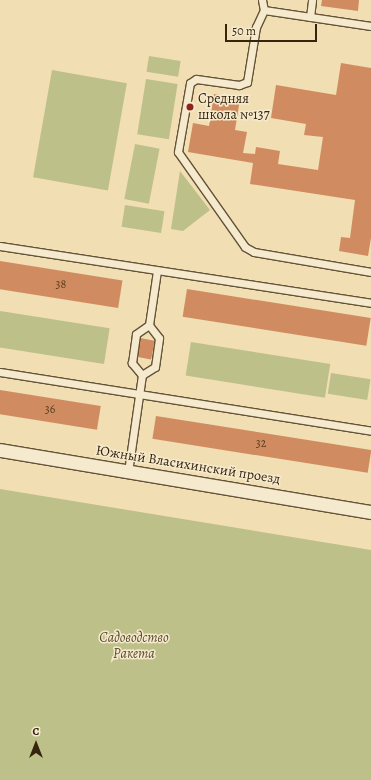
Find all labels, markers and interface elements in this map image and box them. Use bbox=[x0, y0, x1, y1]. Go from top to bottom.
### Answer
scale bar bbox=[227, 16, 319, 42]
text: 50 m bbox=[232, 23, 256, 39]
place label: Средняя школа №137 bbox=[198, 91, 270, 124]
marker: Средняя школа №137 bbox=[185, 102, 195, 112]
house number: 38 bbox=[56, 278, 66, 292]
house number: 36 bbox=[45, 403, 55, 417]
house number: 32 bbox=[256, 437, 266, 451]
street label: Южный Власихинский проезд bbox=[95, 442, 281, 488]
park label: Садоводство Ракета bbox=[99, 630, 169, 662]
north arrow bbox=[16, 724, 56, 764]
text: С bbox=[33, 724, 39, 739]

